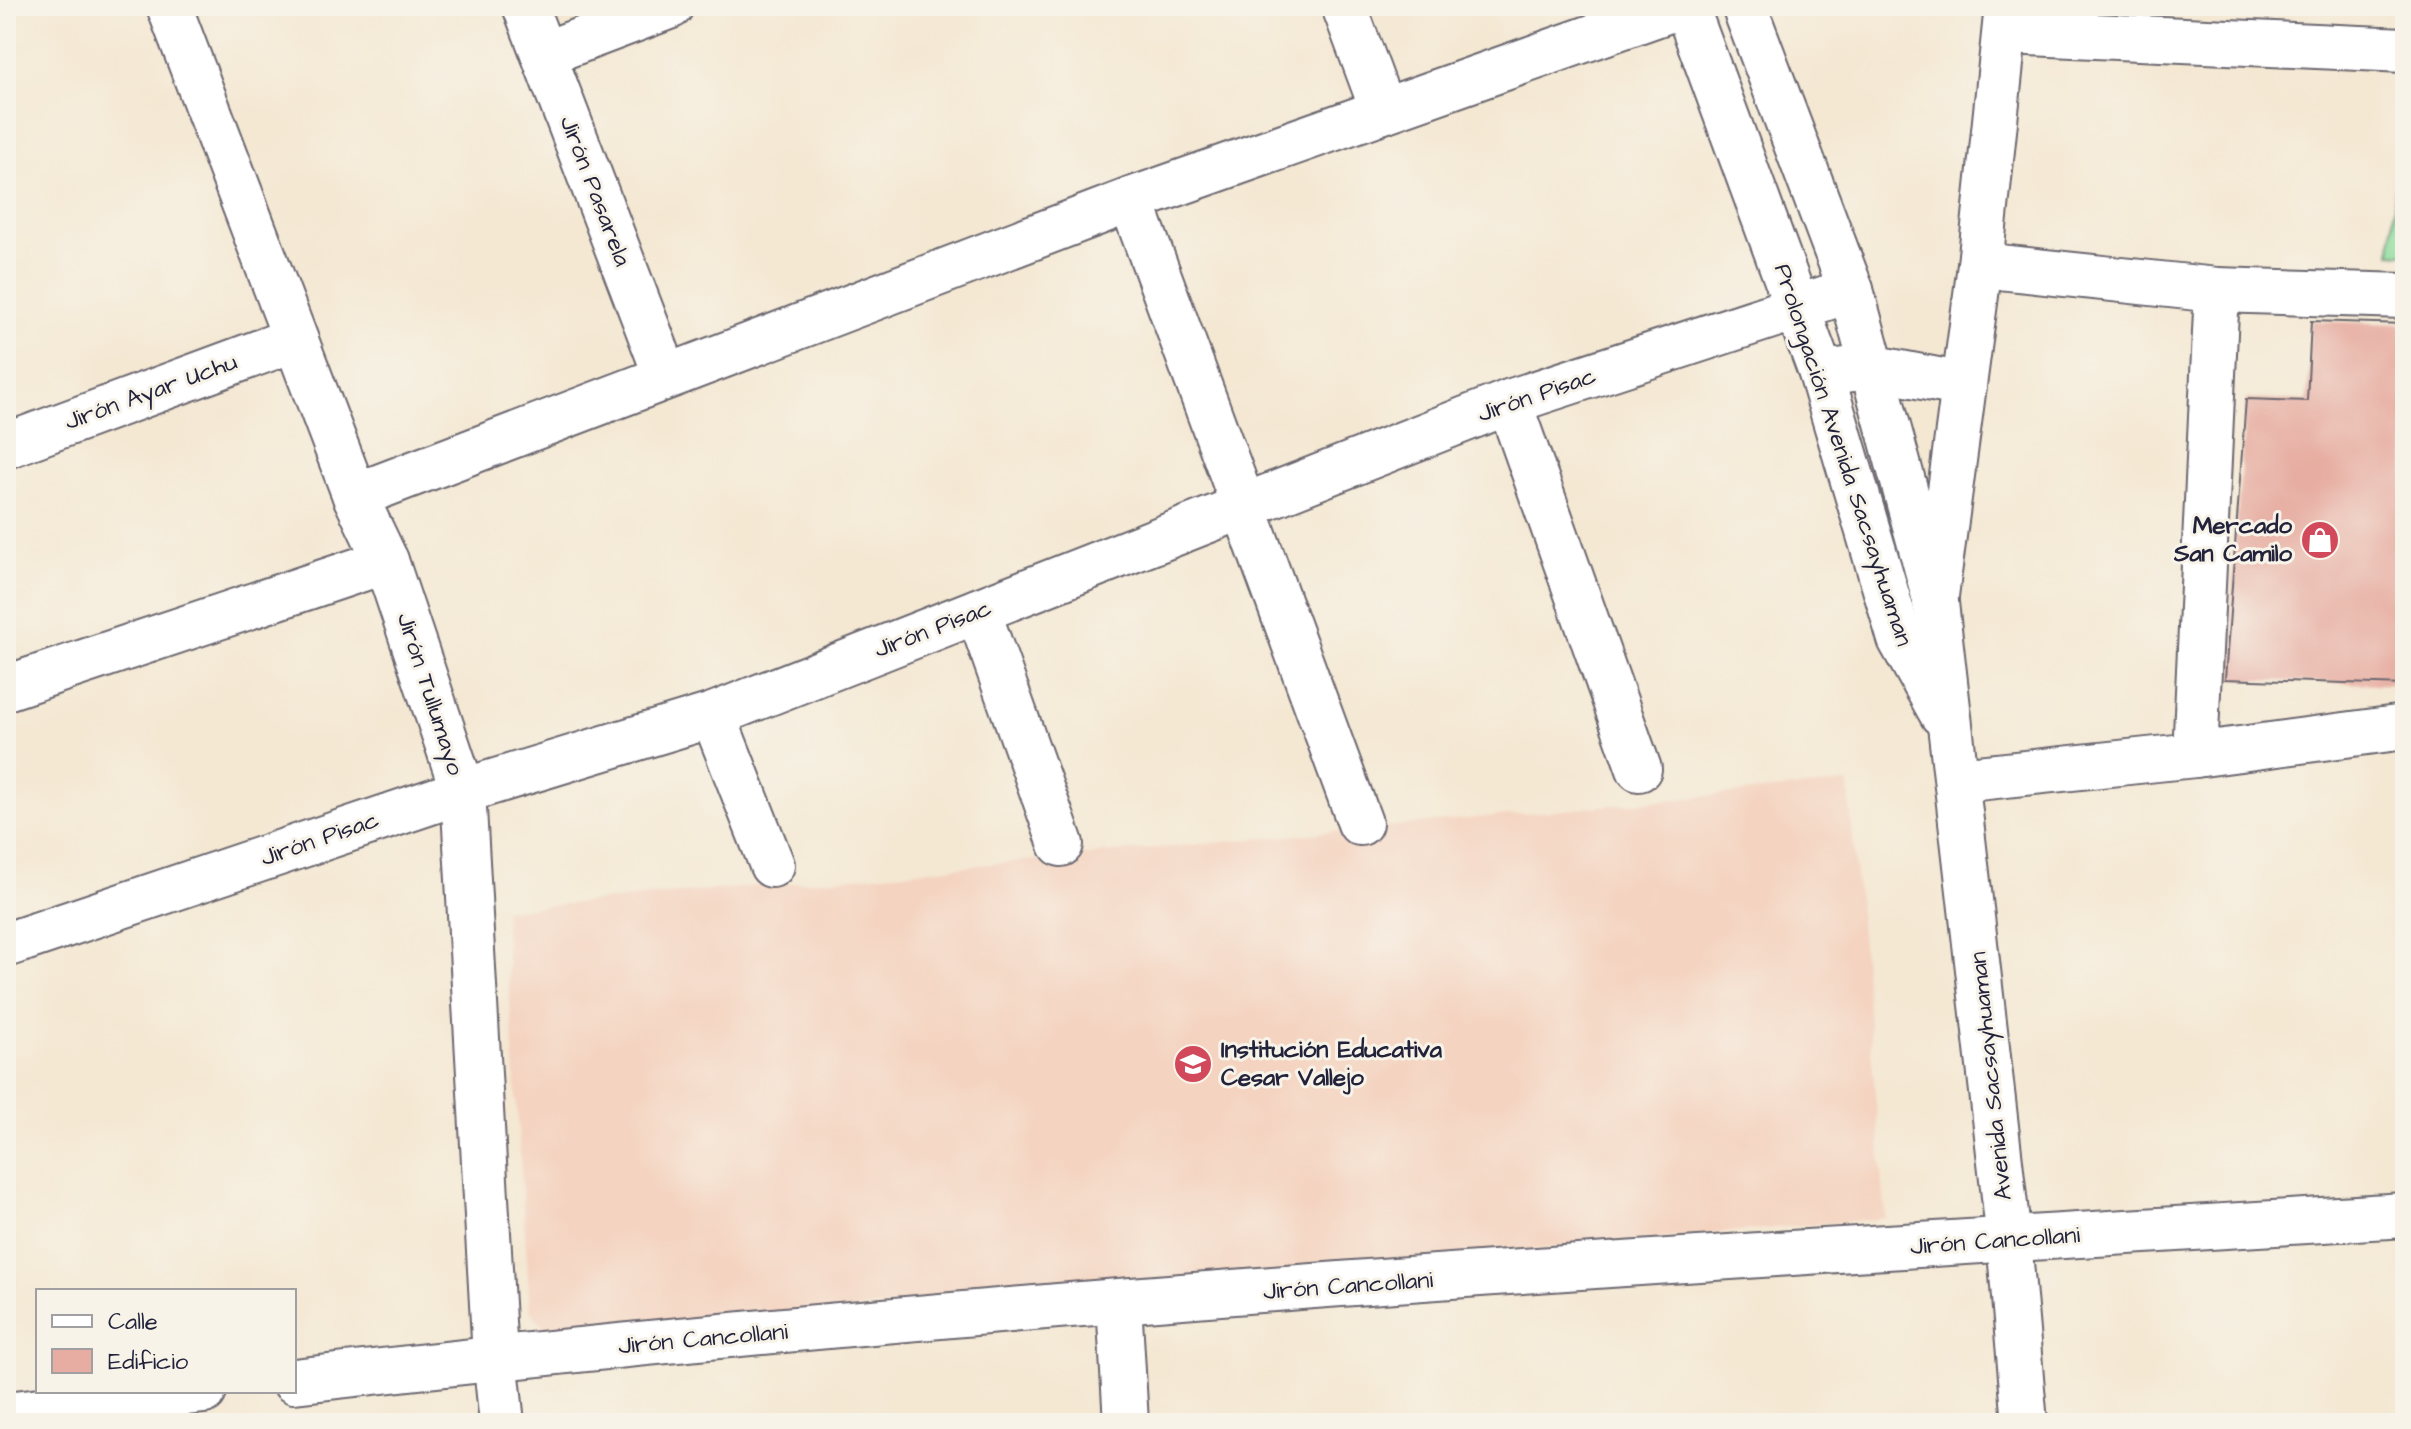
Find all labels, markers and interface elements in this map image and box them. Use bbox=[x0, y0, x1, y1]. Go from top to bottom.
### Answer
street label: Jirón Pasarela bbox=[551, 111, 639, 271]
street label: Prolongación Avenida Sacsayhuaman bbox=[1764, 260, 1921, 651]
street label: Jirón Ayar Uchu bbox=[60, 345, 242, 440]
street label: Jirón Pisac bbox=[1473, 359, 1601, 431]
place label: Mercado San Camilo bbox=[2173, 509, 2293, 571]
shop icon: Mercado San Camilo bbox=[2299, 519, 2341, 561]
street label: Jirón Pisac bbox=[869, 591, 997, 667]
street label: Jirón Tullumayo bbox=[387, 608, 472, 780]
street label: Jirón Pisac bbox=[256, 803, 384, 875]
street label: Avenida Sacsayhuaman bbox=[1961, 950, 2022, 1202]
place label: Institución Educativa Cesar Vallejo bbox=[1221, 1033, 1443, 1095]
school or university icon: Institución Educativa Cesar Vallejo bbox=[1172, 1043, 1214, 1085]
street label: Jirón Cancollani bbox=[1909, 1218, 2081, 1264]
street label: Jirón Cancollani bbox=[1262, 1263, 1434, 1309]
legend bbox=[36, 1289, 296, 1393]
text: Calle bbox=[108, 1305, 158, 1339]
street label: Jirón Cancollani bbox=[617, 1315, 790, 1363]
text: Edificio bbox=[108, 1345, 189, 1379]

